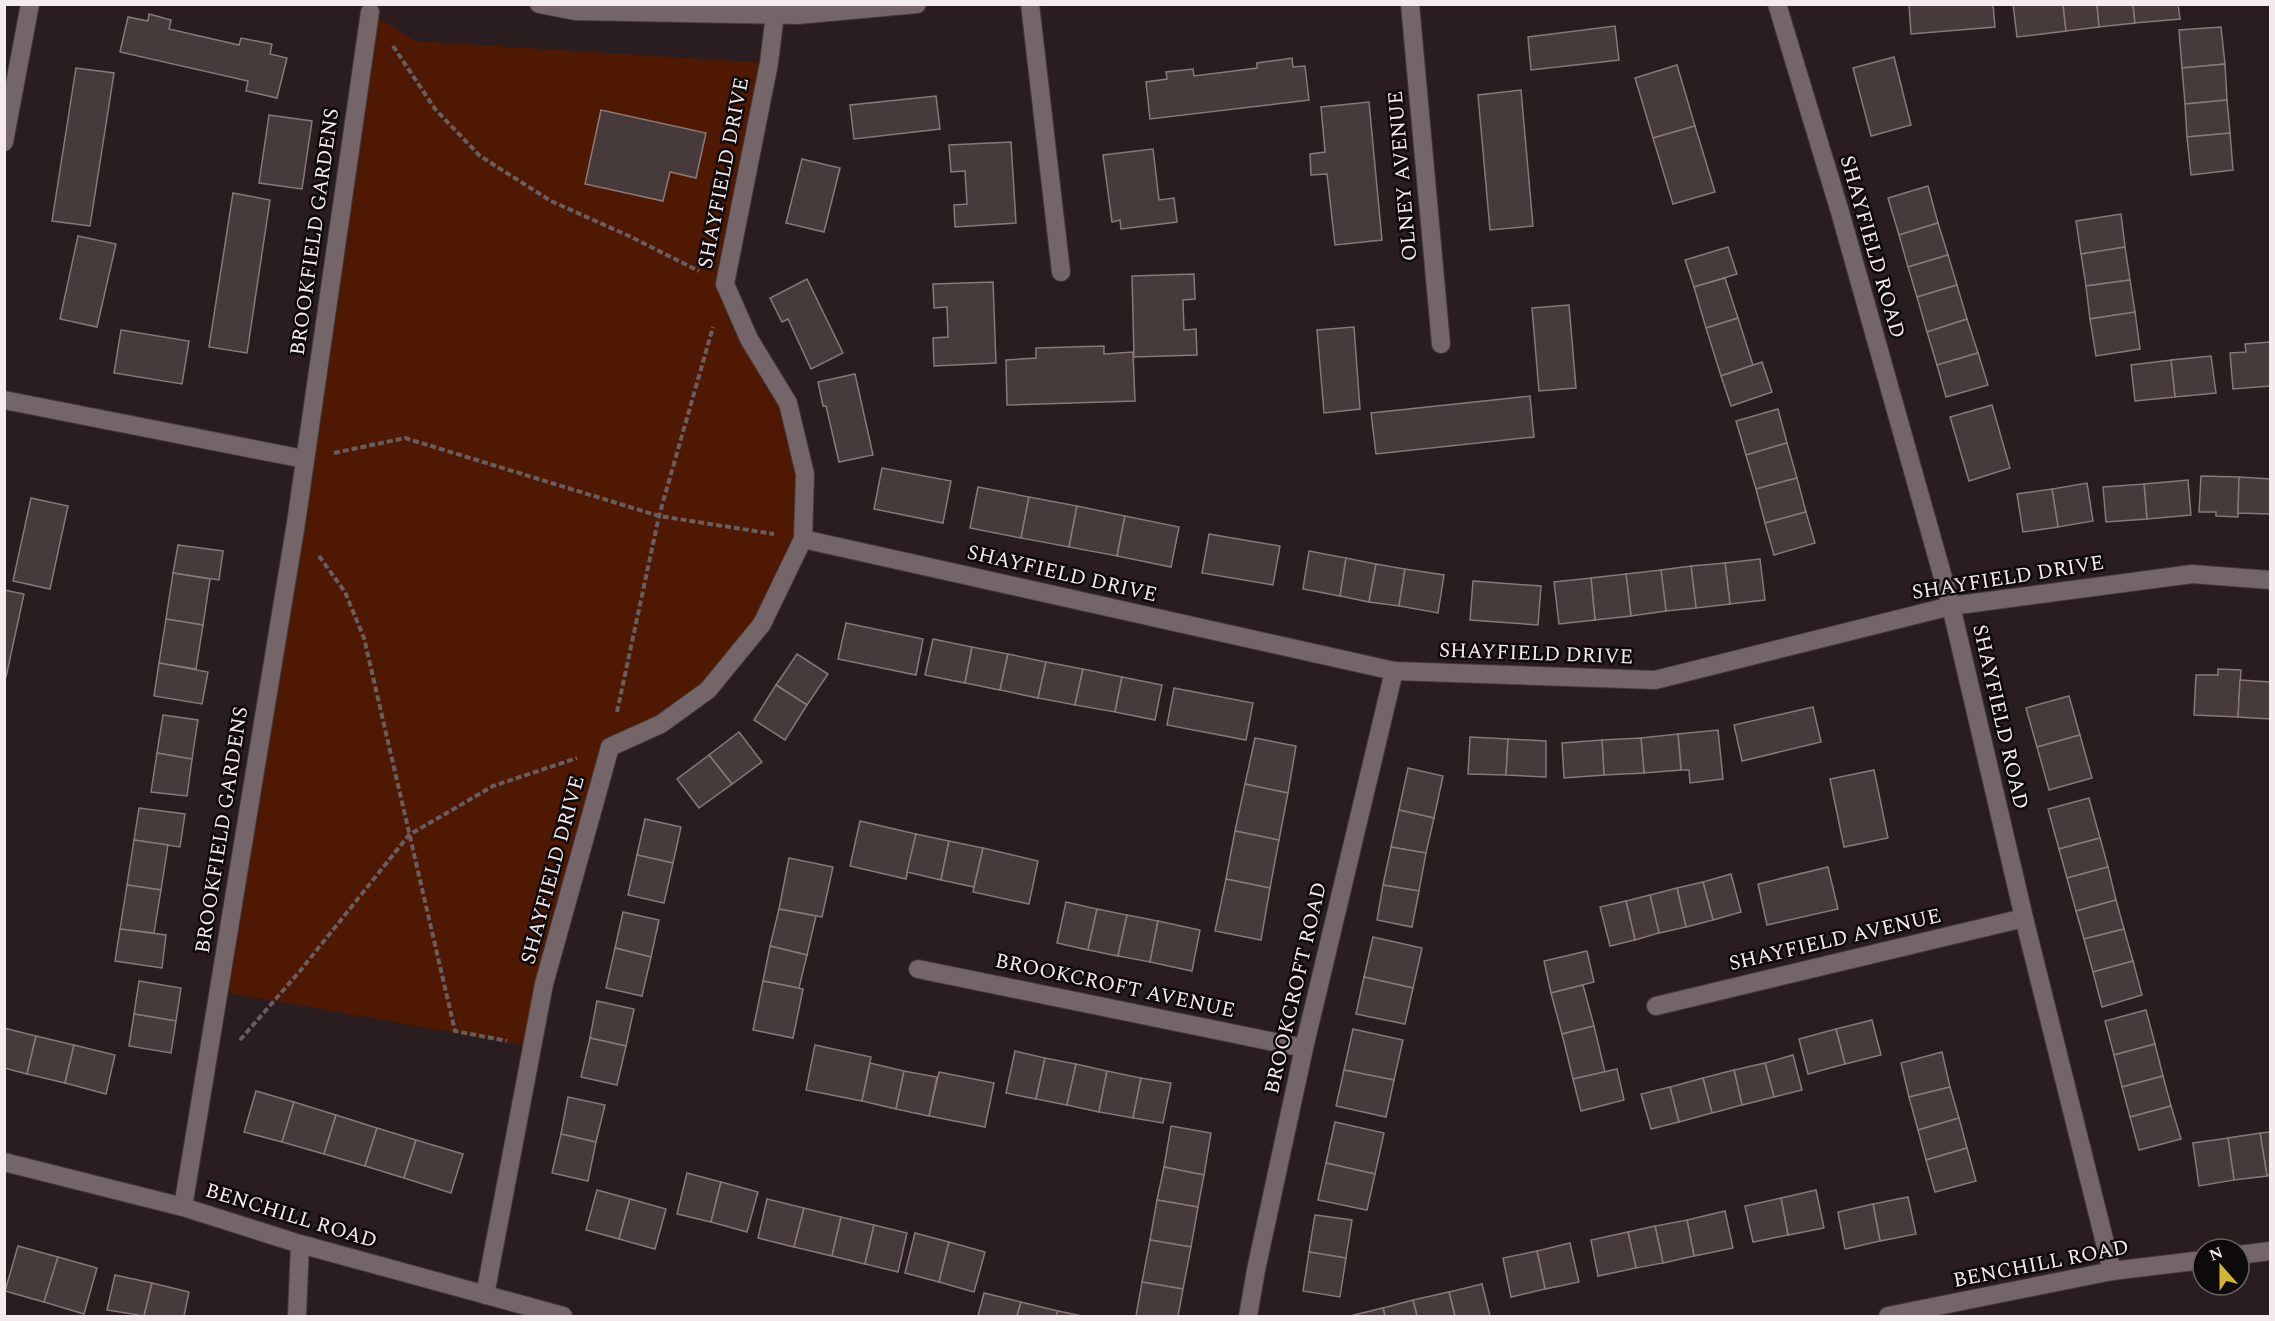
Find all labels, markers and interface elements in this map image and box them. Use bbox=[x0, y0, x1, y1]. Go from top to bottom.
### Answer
street label: SHAYFIELD DRIVE bbox=[690, 75, 758, 271]
street label: OLNEY AVENUE bbox=[1380, 90, 1426, 262]
street label: BROOKFIELD GARDENS bbox=[282, 106, 348, 358]
street label: SHAYFIELD ROAD bbox=[1831, 152, 1913, 342]
street label: SHAYFIELD DRIVE bbox=[964, 537, 1160, 611]
street label: SHAYFIELD DRIVE bbox=[1910, 547, 2106, 609]
street label: SHAYFIELD ROAD bbox=[1963, 621, 2037, 813]
street label: SHAYFIELD DRIVE bbox=[1438, 635, 1634, 673]
street label: BROOKFIELD GARDENS bbox=[187, 704, 257, 956]
street label: SHAYFIELD DRIVE bbox=[512, 772, 594, 968]
street label: BROOKCROFT ROAD bbox=[1256, 879, 1336, 1097]
street label: SHAYFIELD AVENUE bbox=[1726, 900, 1944, 980]
street label: BROOKCROFT AVENUE bbox=[992, 945, 1238, 1027]
street label: BENCHILL ROAD bbox=[201, 1175, 381, 1257]
street label: BENCHILL ROAD bbox=[1950, 1231, 2132, 1297]
north arrow bbox=[2191, 1237, 2251, 1297]
text: N bbox=[2206, 1240, 2226, 1267]

